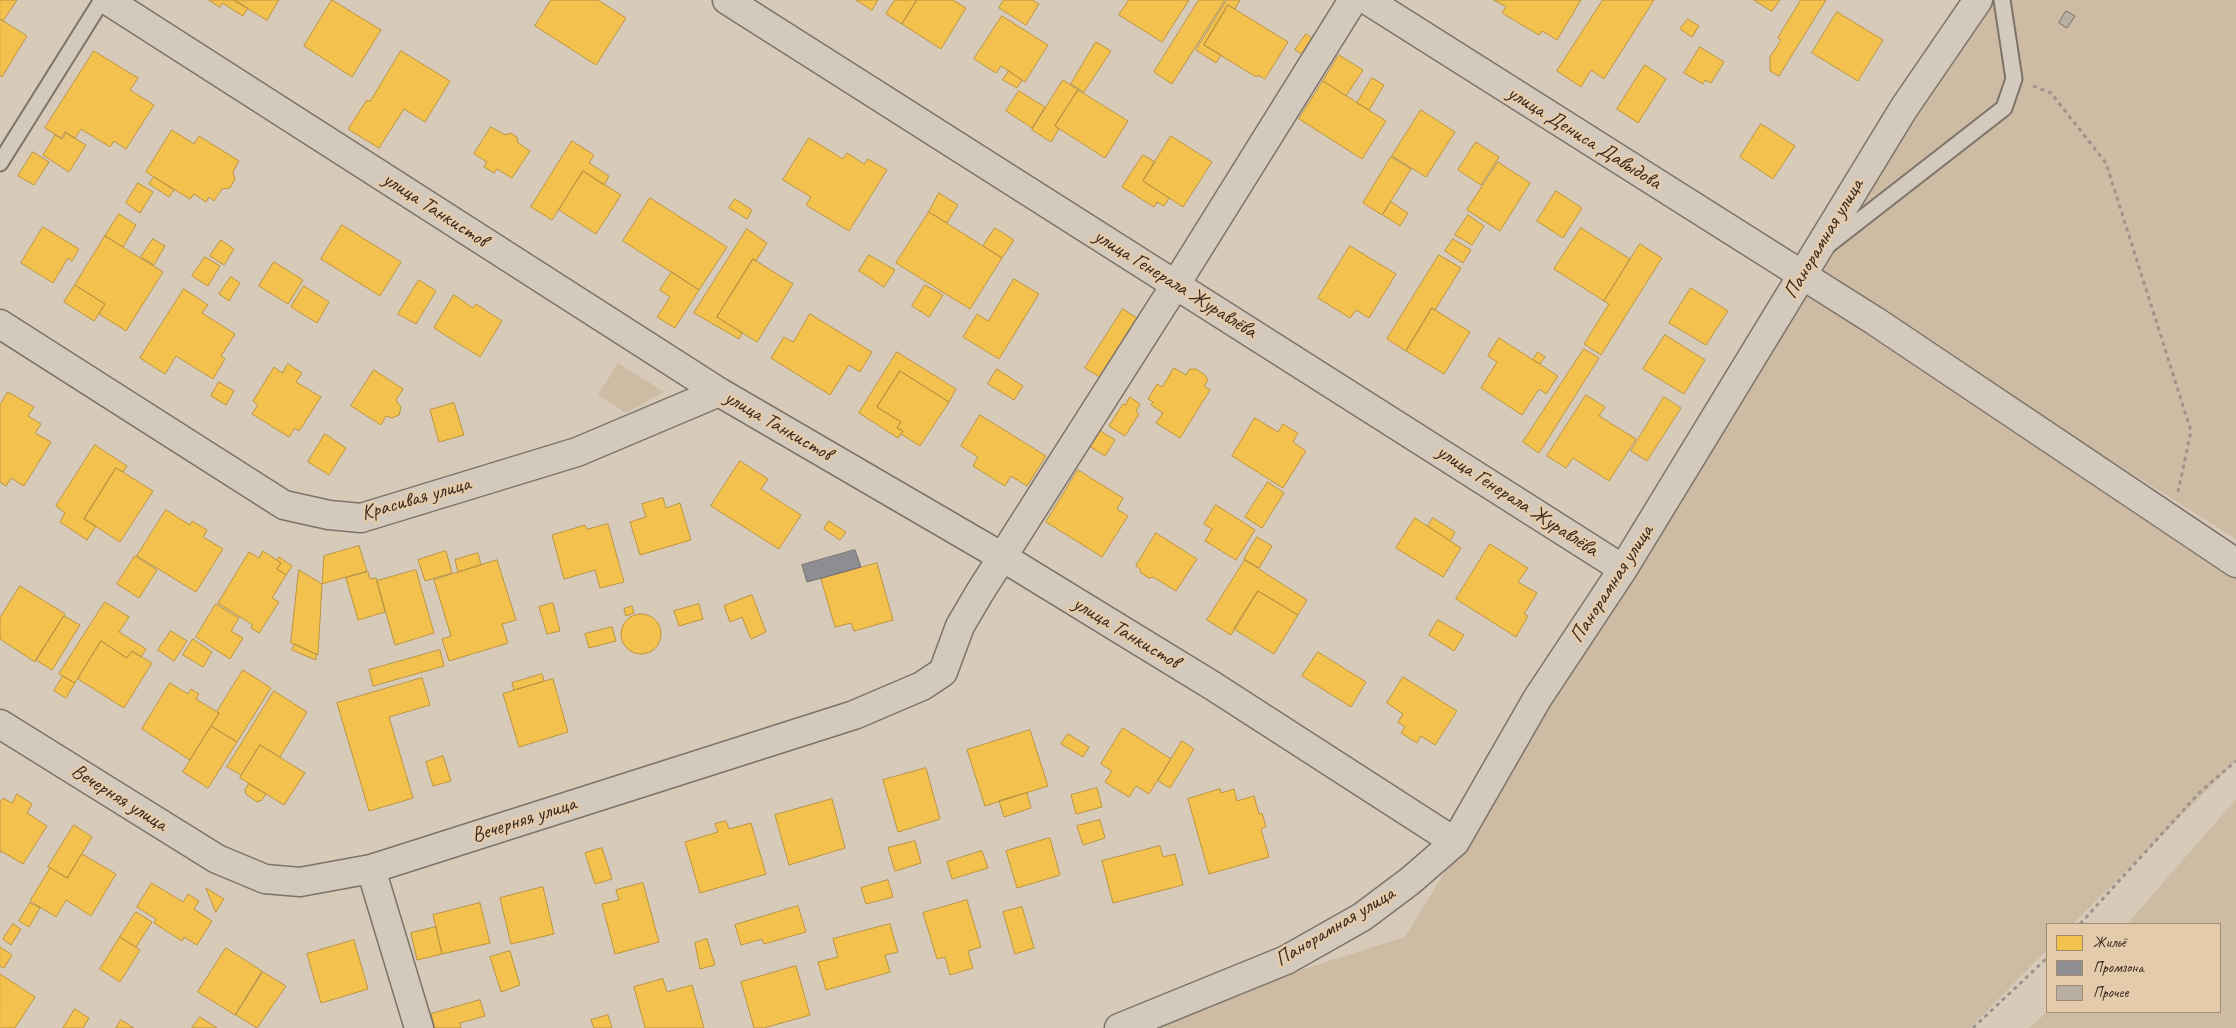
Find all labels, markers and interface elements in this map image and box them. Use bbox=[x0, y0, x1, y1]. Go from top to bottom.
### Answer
street label: улица Дениса Давыдова bbox=[1503, 81, 1665, 195]
street label: улица Танкистов bbox=[378, 167, 492, 253]
street label: Панорамная улица bbox=[1778, 175, 1870, 303]
street label: улица Генерала Журавлёва bbox=[1089, 224, 1261, 344]
street label: улица Танкистов bbox=[720, 385, 836, 467]
street label: улица Генерала Журавлёва bbox=[1432, 439, 1602, 563]
street label: Красивая улица bbox=[358, 471, 474, 527]
street label: Панорамная улица bbox=[1565, 520, 1659, 648]
street label: улица Танкистов bbox=[1068, 591, 1184, 675]
street label: Вечерняя улица bbox=[66, 759, 172, 837]
street label: Вечерняя улица bbox=[469, 791, 579, 849]
street label: Панорамная улица bbox=[1271, 881, 1399, 973]
legend bbox=[2046, 923, 2221, 1013]
text: Жильё bbox=[2093, 933, 2126, 952]
text: Промзона bbox=[2093, 958, 2144, 977]
text: Прочее bbox=[2093, 983, 2128, 1002]

